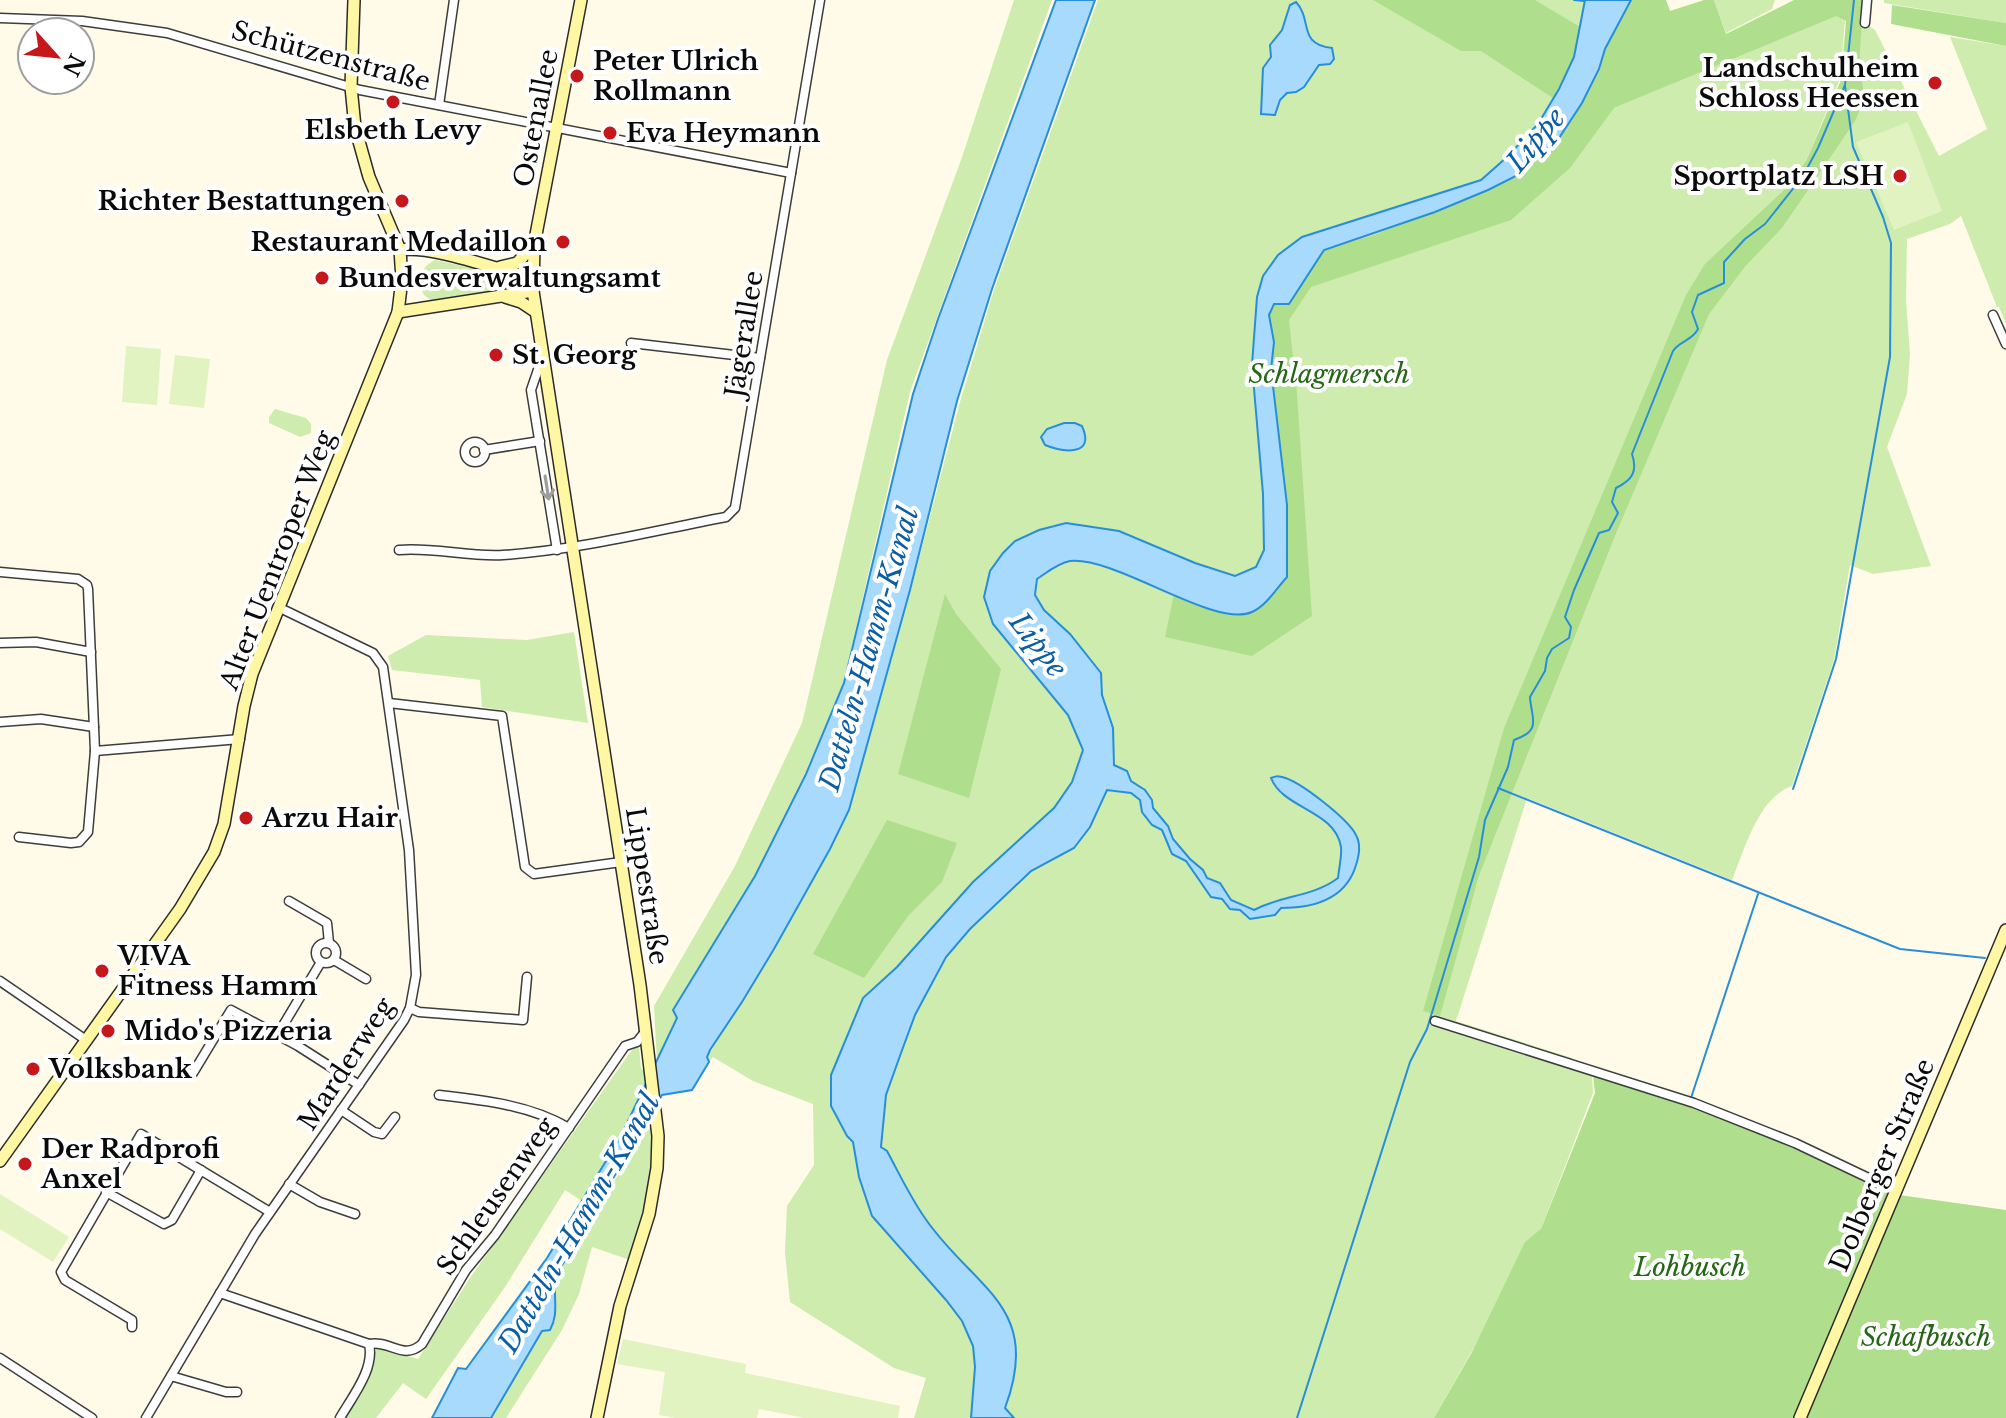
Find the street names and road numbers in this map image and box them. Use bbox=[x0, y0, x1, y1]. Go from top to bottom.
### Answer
street label: Schützenstraße bbox=[228, 14, 434, 98]
street label: Ostenallee bbox=[507, 46, 565, 190]
street label: Jägerallee bbox=[718, 268, 770, 403]
street label: Alter Uentroper Weg bbox=[212, 425, 341, 695]
street label: Lippestraße bbox=[619, 805, 675, 967]
street label: Marderweg bbox=[291, 991, 401, 1136]
street label: Dolberger Straße bbox=[1823, 1054, 1941, 1276]
street label: Schleusenweg bbox=[430, 1110, 563, 1281]

